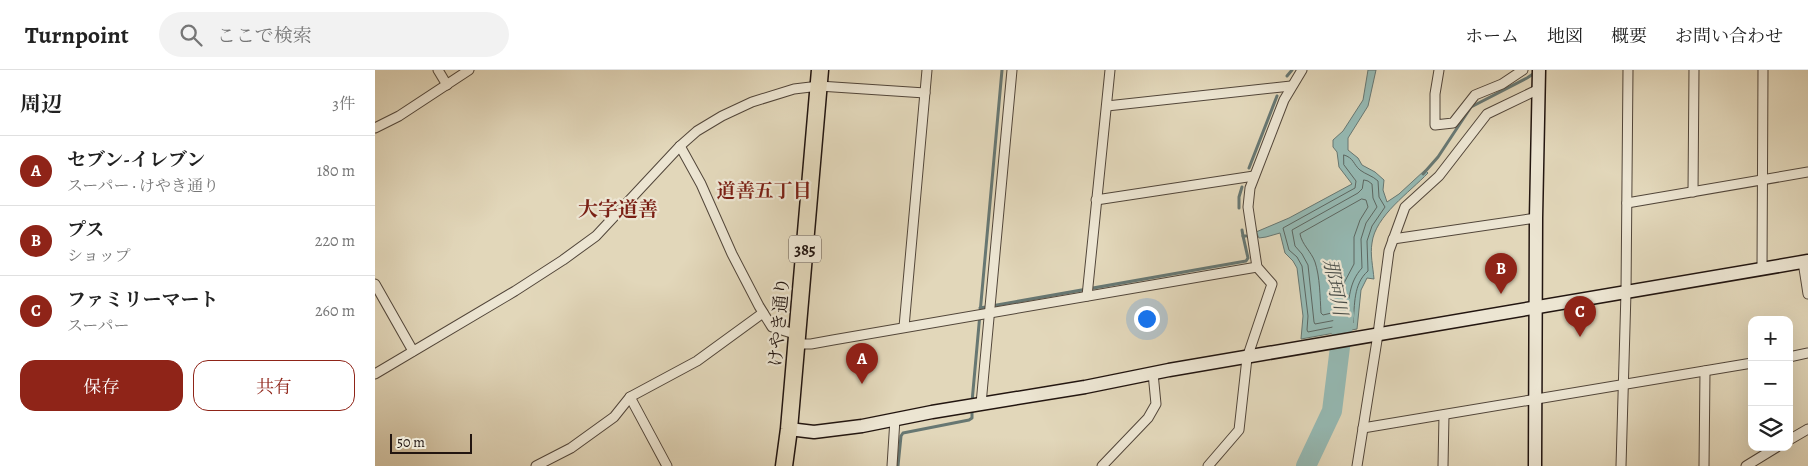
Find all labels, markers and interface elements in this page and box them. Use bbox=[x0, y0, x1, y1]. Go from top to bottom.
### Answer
search box bbox=[159, 12, 509, 57]
text: Turnpoint bbox=[25, 19, 129, 51]
icon: search bbox=[177, 21, 205, 49]
text: ここで検索 bbox=[217, 23, 312, 49]
text: ホーム bbox=[1465, 24, 1519, 48]
text: 地図 bbox=[1547, 24, 1583, 48]
text: 概要 bbox=[1611, 24, 1647, 48]
text: お問い合わせ bbox=[1675, 24, 1783, 48]
text: 周辺 bbox=[20, 90, 62, 118]
text: 3件 bbox=[332, 93, 355, 115]
text: セブン-イレブン bbox=[67, 147, 205, 173]
text: A bbox=[31, 160, 41, 182]
text: 180 m bbox=[317, 160, 355, 182]
text: スーパー · けやき通り bbox=[67, 175, 219, 197]
district label: 道善五丁目 bbox=[716, 178, 812, 204]
district label: 大字道善 bbox=[578, 196, 658, 223]
text: プス bbox=[67, 217, 104, 243]
text: B bbox=[31, 230, 41, 252]
text: 220 m bbox=[315, 230, 355, 252]
road number: 385 bbox=[789, 235, 821, 262]
text: ショップ bbox=[67, 245, 131, 267]
pin: B bbox=[1485, 253, 1517, 294]
water label: 那珂川 bbox=[1317, 257, 1354, 320]
street label: けやき通り bbox=[763, 276, 795, 368]
text: ファミリーマート bbox=[67, 287, 219, 313]
pin: C bbox=[1564, 296, 1596, 337]
text: C bbox=[31, 300, 41, 322]
text: 260 m bbox=[315, 300, 355, 322]
your location bbox=[1134, 306, 1160, 332]
text: スーパー bbox=[67, 315, 129, 337]
map controls bbox=[1748, 316, 1793, 451]
button: + bbox=[1748, 316, 1793, 361]
pin: A bbox=[846, 343, 878, 384]
button: 保存 bbox=[20, 360, 183, 411]
button: 共有 bbox=[193, 360, 355, 411]
button: − bbox=[1748, 361, 1793, 406]
button: layers bbox=[1748, 406, 1793, 451]
scale bar bbox=[390, 431, 473, 454]
text: 50 m bbox=[397, 433, 425, 452]

